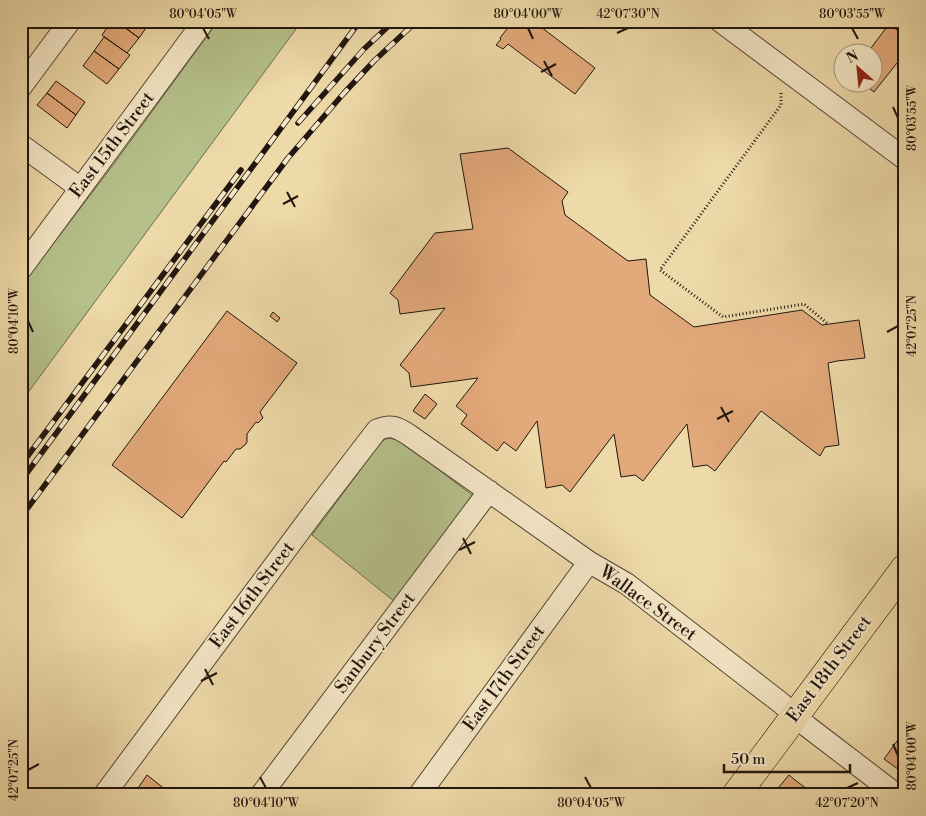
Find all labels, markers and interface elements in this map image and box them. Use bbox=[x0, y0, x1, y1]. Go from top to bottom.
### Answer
text: 80°04'05"W bbox=[169, 7, 238, 22]
text: 80°04'00"W bbox=[494, 7, 564, 22]
text: 42°07'30"N bbox=[596, 7, 660, 22]
text: 80°03'55"W bbox=[819, 7, 886, 22]
north arrow bbox=[834, 42, 884, 92]
text: N bbox=[844, 47, 862, 68]
text: 80°03'55"W bbox=[905, 84, 920, 151]
street label: East 15th Street bbox=[65, 87, 160, 203]
text: 80°04'10"W bbox=[7, 287, 22, 354]
text: 42°07'25"N bbox=[905, 295, 920, 357]
street label: East 16th Street bbox=[204, 537, 300, 653]
street label: Wallace Street bbox=[594, 559, 702, 646]
street label: Sanbury Street bbox=[330, 587, 421, 698]
street label: East 18th Street bbox=[781, 610, 877, 727]
street label: East 17th Street bbox=[458, 620, 551, 736]
text: 80°04'00"W bbox=[905, 720, 920, 791]
text: 42°07'25"N bbox=[7, 739, 22, 801]
scale bar bbox=[724, 741, 850, 773]
text: 50 m bbox=[731, 750, 765, 769]
text: 80°04'10"W bbox=[233, 796, 300, 811]
text: 80°04'05"W bbox=[557, 796, 626, 811]
text: 42°07'20"N bbox=[815, 796, 879, 811]

